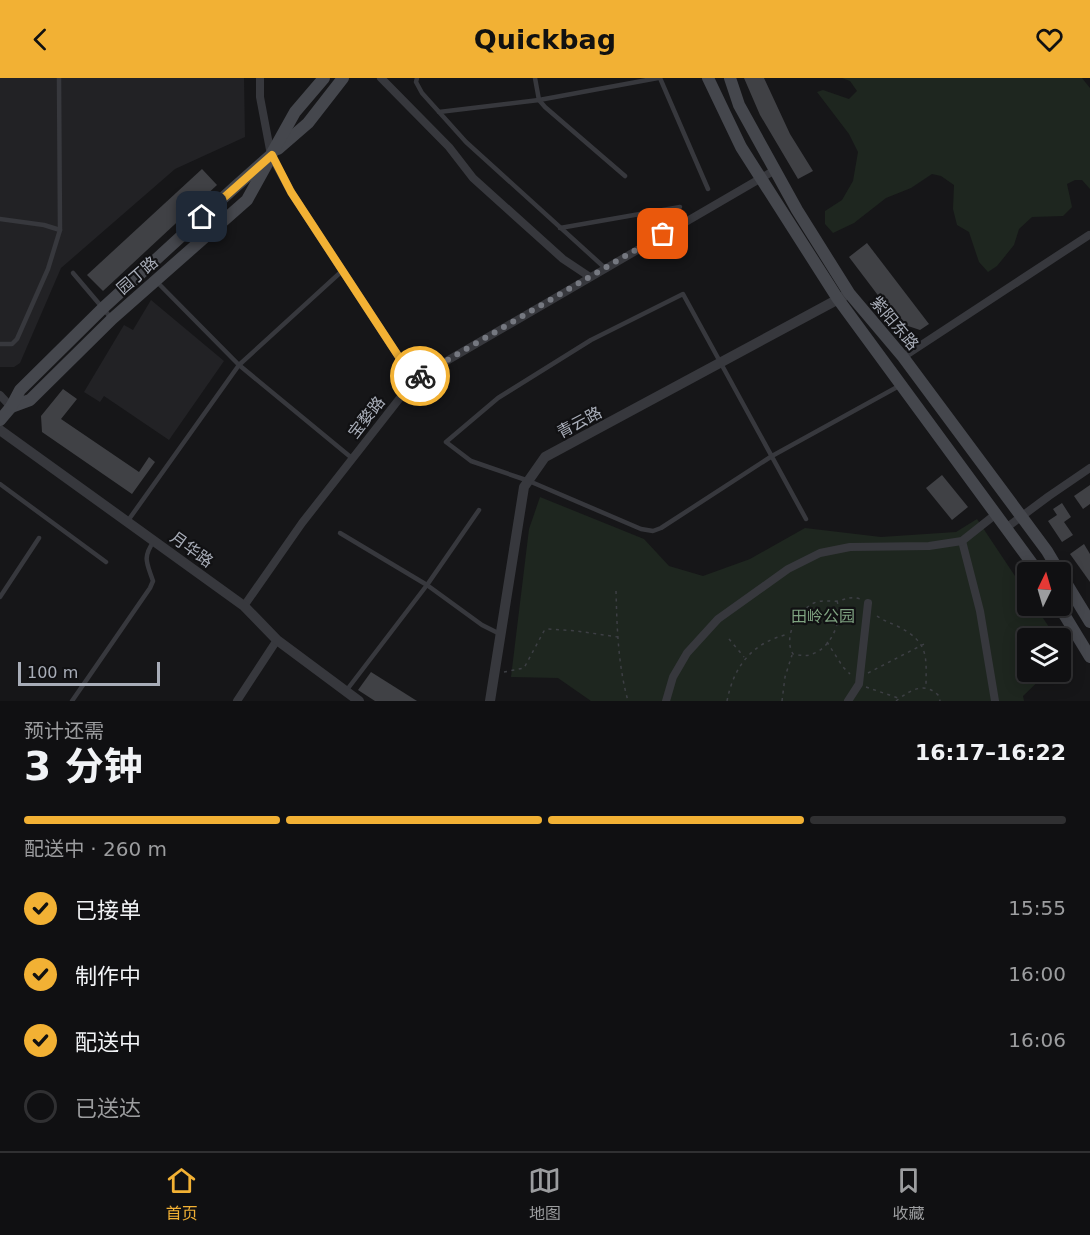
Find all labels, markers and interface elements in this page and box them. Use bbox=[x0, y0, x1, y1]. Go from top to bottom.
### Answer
icon: back bbox=[24, 23, 57, 56]
icon: heart bbox=[1033, 23, 1066, 56]
text: Quickbag bbox=[474, 24, 616, 55]
pin bbox=[176, 191, 227, 242]
icon: home bbox=[185, 200, 218, 233]
pin bbox=[637, 208, 688, 259]
icon: bag bbox=[646, 217, 679, 250]
street label: 园丁路 bbox=[113, 252, 162, 298]
street label: 紫阳东路 bbox=[867, 293, 922, 354]
courier bbox=[390, 346, 450, 406]
icon: bike bbox=[404, 360, 437, 393]
street label: 宝婺路 bbox=[344, 393, 389, 442]
street label: 青云路 bbox=[554, 403, 605, 442]
street label: 月华路 bbox=[167, 528, 217, 571]
north arrow bbox=[1017, 562, 1071, 616]
map controls bbox=[1017, 562, 1071, 682]
park label: 田岭公园 bbox=[791, 607, 855, 626]
button: layers bbox=[1017, 628, 1071, 682]
scale bar bbox=[18, 659, 160, 686]
text: 100 m bbox=[27, 663, 78, 682]
text: 预计还需 bbox=[24, 719, 104, 743]
text: 16:17–16:22 bbox=[915, 740, 1066, 765]
text: 3 分钟 bbox=[24, 744, 143, 789]
text: 配送中 · 260 m bbox=[24, 837, 167, 861]
icon: check bbox=[24, 892, 57, 925]
text: 15:55 bbox=[1008, 896, 1066, 920]
text: 已接单 bbox=[75, 898, 141, 923]
icon: check bbox=[24, 958, 57, 991]
text: 16:00 bbox=[1008, 962, 1066, 986]
text: 制作中 bbox=[75, 964, 141, 989]
icon: check bbox=[24, 1024, 57, 1057]
text: 16:06 bbox=[1008, 1028, 1066, 1052]
text: 配送中 bbox=[75, 1030, 141, 1055]
text: 已送达 bbox=[75, 1096, 141, 1121]
tab: 首页 bbox=[165, 1164, 198, 1224]
tab: 地图 bbox=[528, 1164, 561, 1224]
tab: 收藏 bbox=[892, 1164, 925, 1224]

